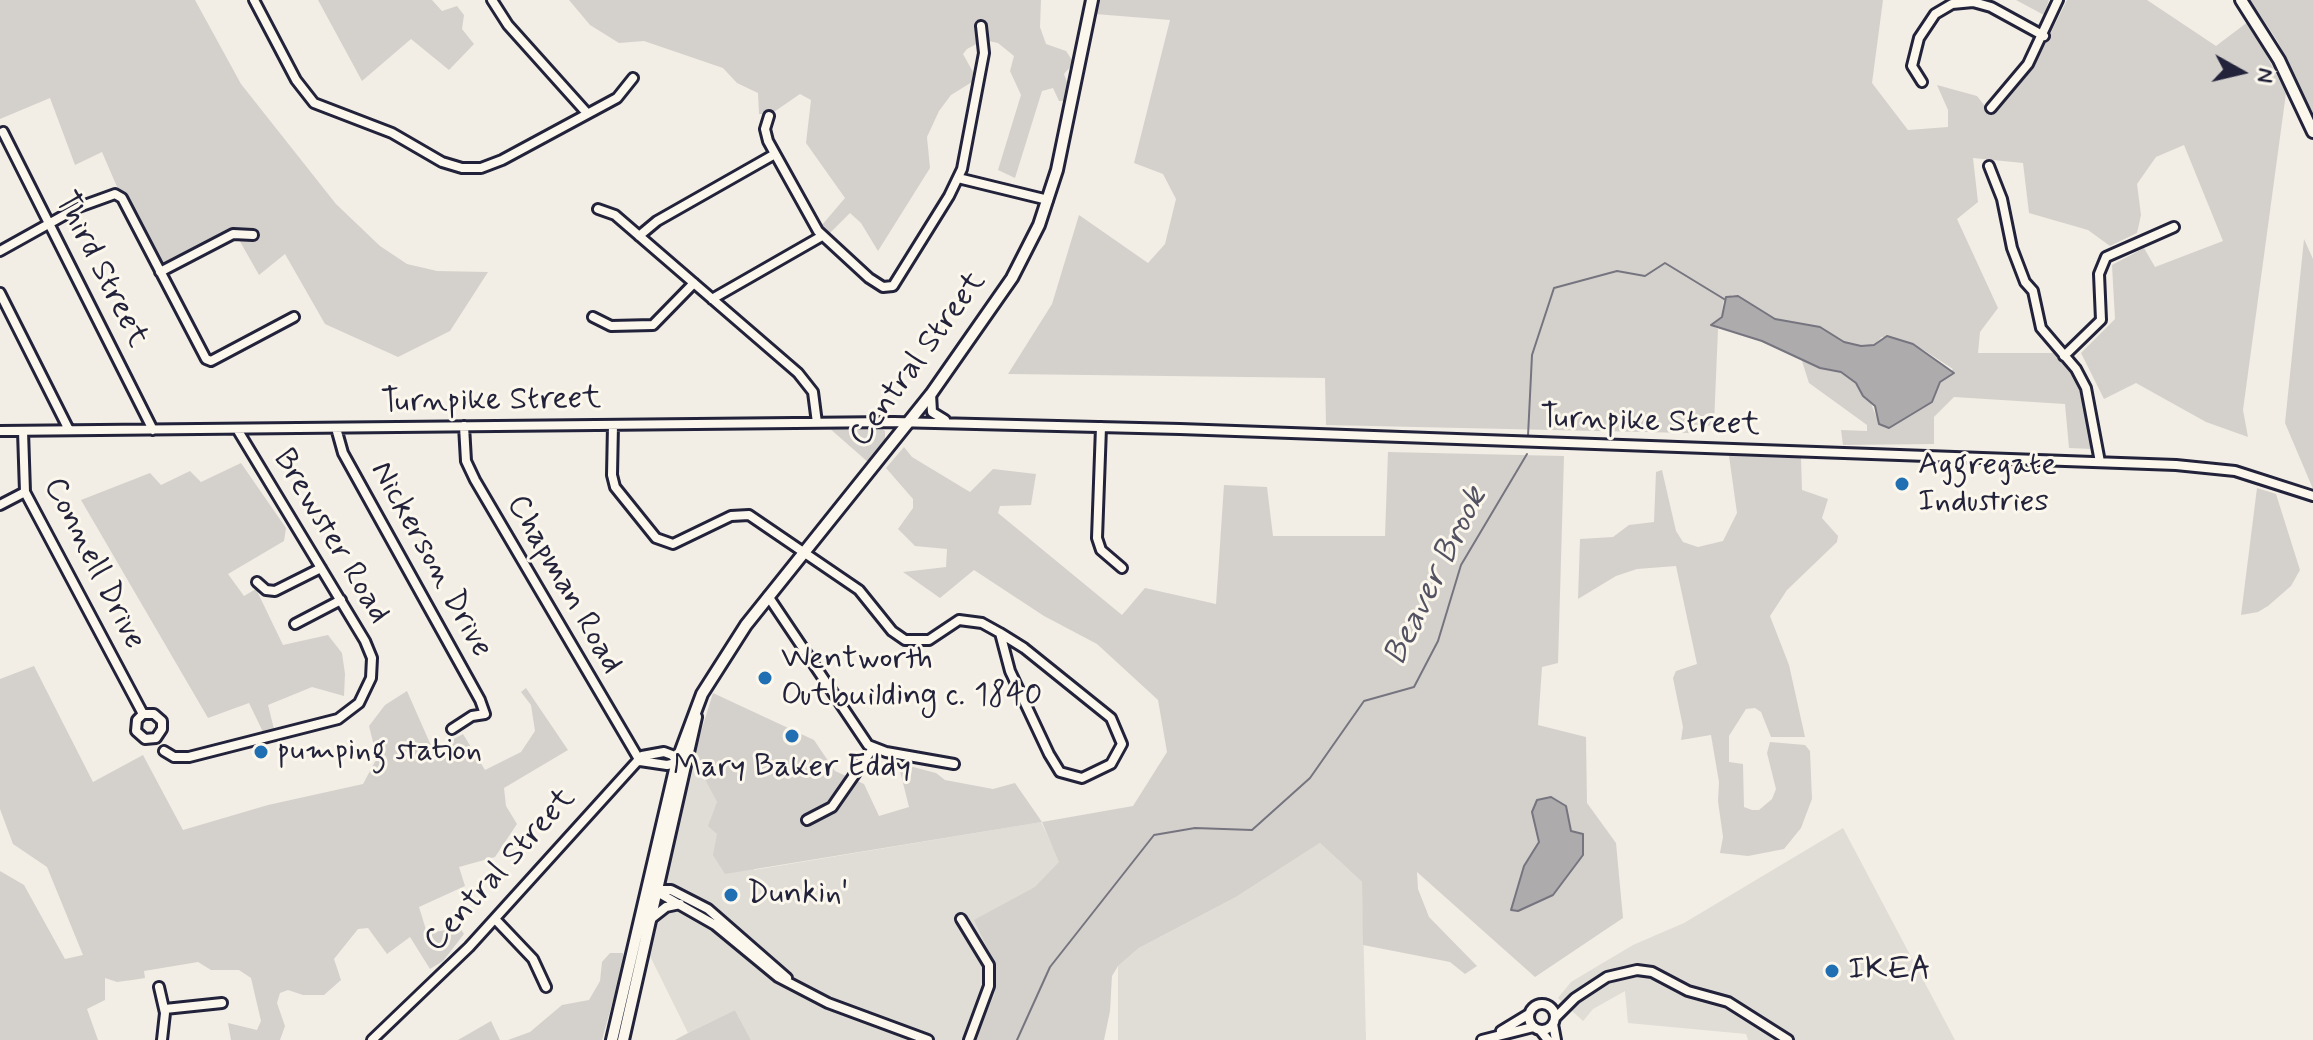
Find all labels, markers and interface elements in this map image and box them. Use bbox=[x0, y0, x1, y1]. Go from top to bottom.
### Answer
north arrow bbox=[2201, 32, 2281, 112]
text: N bbox=[2250, 66, 2280, 85]
street label: Third Street bbox=[44, 186, 156, 354]
street label: Central Street bbox=[842, 265, 996, 455]
street label: Turnpike Street bbox=[380, 381, 602, 423]
street label: Turnpike Street bbox=[1539, 400, 1761, 446]
street label: Brewster Road bbox=[263, 443, 397, 631]
place label: Aggregate Industries bbox=[1918, 447, 2057, 522]
street label: Nickerson Drive bbox=[360, 455, 500, 665]
street label: Connell Drive bbox=[33, 472, 153, 656]
marker: Aggregate Industries bbox=[1893, 475, 1911, 493]
water label: Beaver Brook bbox=[1376, 481, 1498, 673]
street label: Chapman Road bbox=[496, 489, 630, 681]
place label: Wentworth Outbuilding c. 1840 bbox=[781, 641, 1042, 716]
marker: Wentworth Outbuilding c. 1840 bbox=[756, 669, 774, 687]
marker: Mary Baker Eddy bbox=[783, 727, 801, 745]
place label: pumping station bbox=[277, 733, 482, 771]
marker: pumping station bbox=[252, 743, 270, 761]
place label: Mary Baker Eddy bbox=[673, 749, 911, 787]
street label: Central Street bbox=[417, 781, 585, 961]
place label: Dunkin' bbox=[747, 876, 849, 914]
marker: Dunkin' bbox=[722, 886, 740, 904]
place label: IKEA bbox=[1848, 952, 1931, 990]
marker: IKEA bbox=[1823, 962, 1841, 980]

